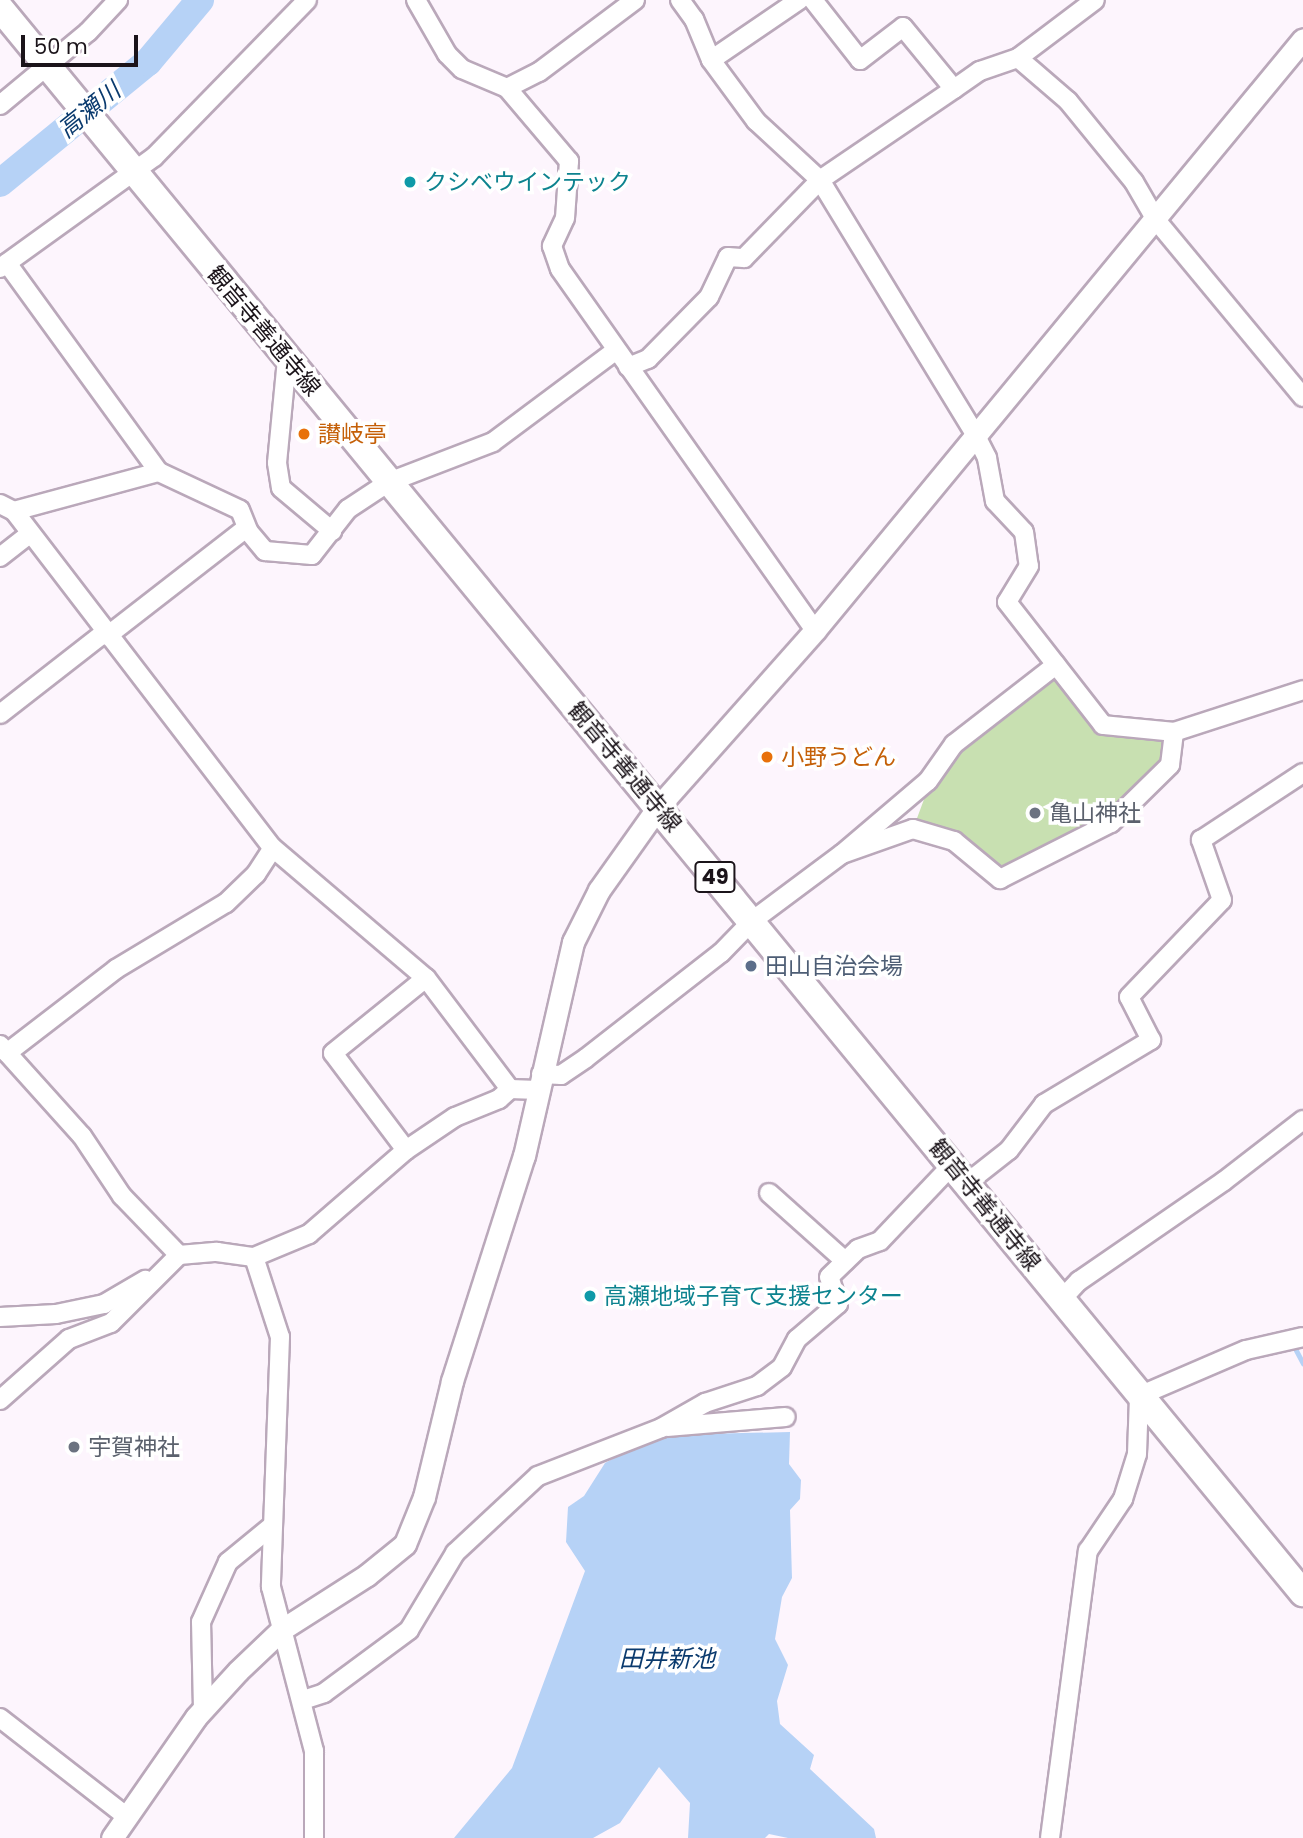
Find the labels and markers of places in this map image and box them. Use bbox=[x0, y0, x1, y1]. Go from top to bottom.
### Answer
place label: クシベウインテック bbox=[424, 168, 631, 196]
marker: クシベウインテック bbox=[402, 174, 418, 190]
place label: 讃岐亭 bbox=[318, 420, 387, 448]
marker: 讃岐亭 bbox=[296, 426, 312, 442]
place label: 小野うどん bbox=[781, 743, 896, 771]
marker: 小野うどん bbox=[759, 749, 775, 765]
place label: 亀山神社 bbox=[1049, 799, 1141, 827]
marker: 亀山神社 bbox=[1027, 805, 1043, 821]
place label: 田山自治会場 bbox=[765, 952, 903, 980]
marker: 田山自治会場 bbox=[743, 958, 759, 974]
place label: 高瀬地域子育て支援センター bbox=[604, 1282, 903, 1310]
marker: 高瀬地域子育て支援センター bbox=[582, 1288, 598, 1304]
place label: 宇賀神社 bbox=[88, 1433, 180, 1461]
marker: 宇賀神社 bbox=[66, 1439, 82, 1455]

